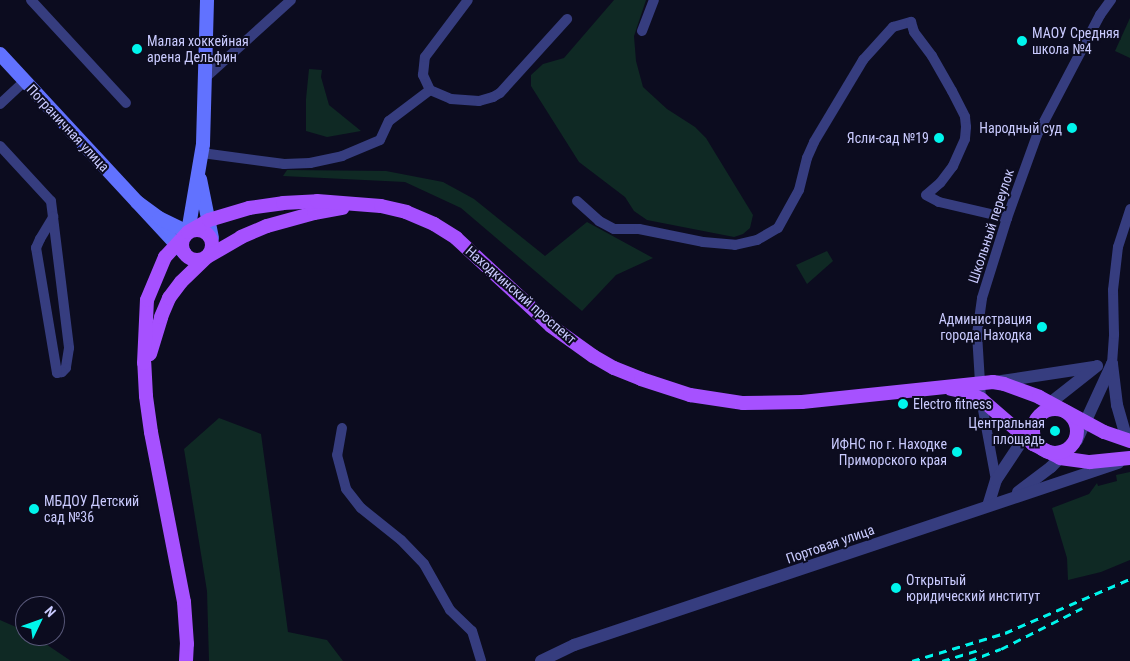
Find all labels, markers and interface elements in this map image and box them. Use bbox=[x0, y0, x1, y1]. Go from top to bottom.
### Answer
place label: МАОУ Средняя школа №4 bbox=[1032, 25, 1120, 58]
place label: Малая хоккейная арена Дельфин bbox=[147, 33, 249, 65]
marker: МАОУ Средняя школа №4 bbox=[1016, 35, 1028, 47]
marker: Малая хоккейная арена Дельфин bbox=[131, 43, 143, 55]
street label: Пограничная улица bbox=[23, 81, 113, 175]
place label: Народный суд bbox=[979, 120, 1062, 136]
marker: Народный суд bbox=[1066, 122, 1078, 134]
place label: Ясли-сад №19 bbox=[847, 130, 929, 146]
marker: Ясли-сад №19 bbox=[933, 132, 945, 144]
street label: Школьный переулок bbox=[965, 167, 1017, 285]
street label: Находкинский проспект bbox=[462, 242, 580, 348]
place label: Администрация города Находка bbox=[939, 311, 1032, 344]
marker: Администрация города Находка bbox=[1036, 321, 1048, 333]
place label: Electro fitness bbox=[913, 396, 992, 412]
marker: Electro fitness bbox=[897, 398, 909, 410]
place label: Центральная площадь bbox=[968, 415, 1045, 448]
marker: Центральная площадь bbox=[1049, 425, 1061, 437]
place label: ИФНС по г. Находке Приморского края bbox=[831, 436, 947, 468]
marker: ИФНС по г. Находке Приморского края bbox=[951, 446, 963, 458]
place label: МБДОУ Детский сад №36 bbox=[44, 493, 139, 526]
marker: МБДОУ Детский сад №36 bbox=[28, 503, 40, 515]
street label: Портовая улица bbox=[784, 521, 876, 567]
place label: Открытый юридический институт bbox=[906, 572, 1040, 604]
marker: Открытый юридический институт bbox=[890, 582, 902, 594]
north arrow bbox=[15, 596, 65, 646]
text: N bbox=[42, 603, 59, 620]

